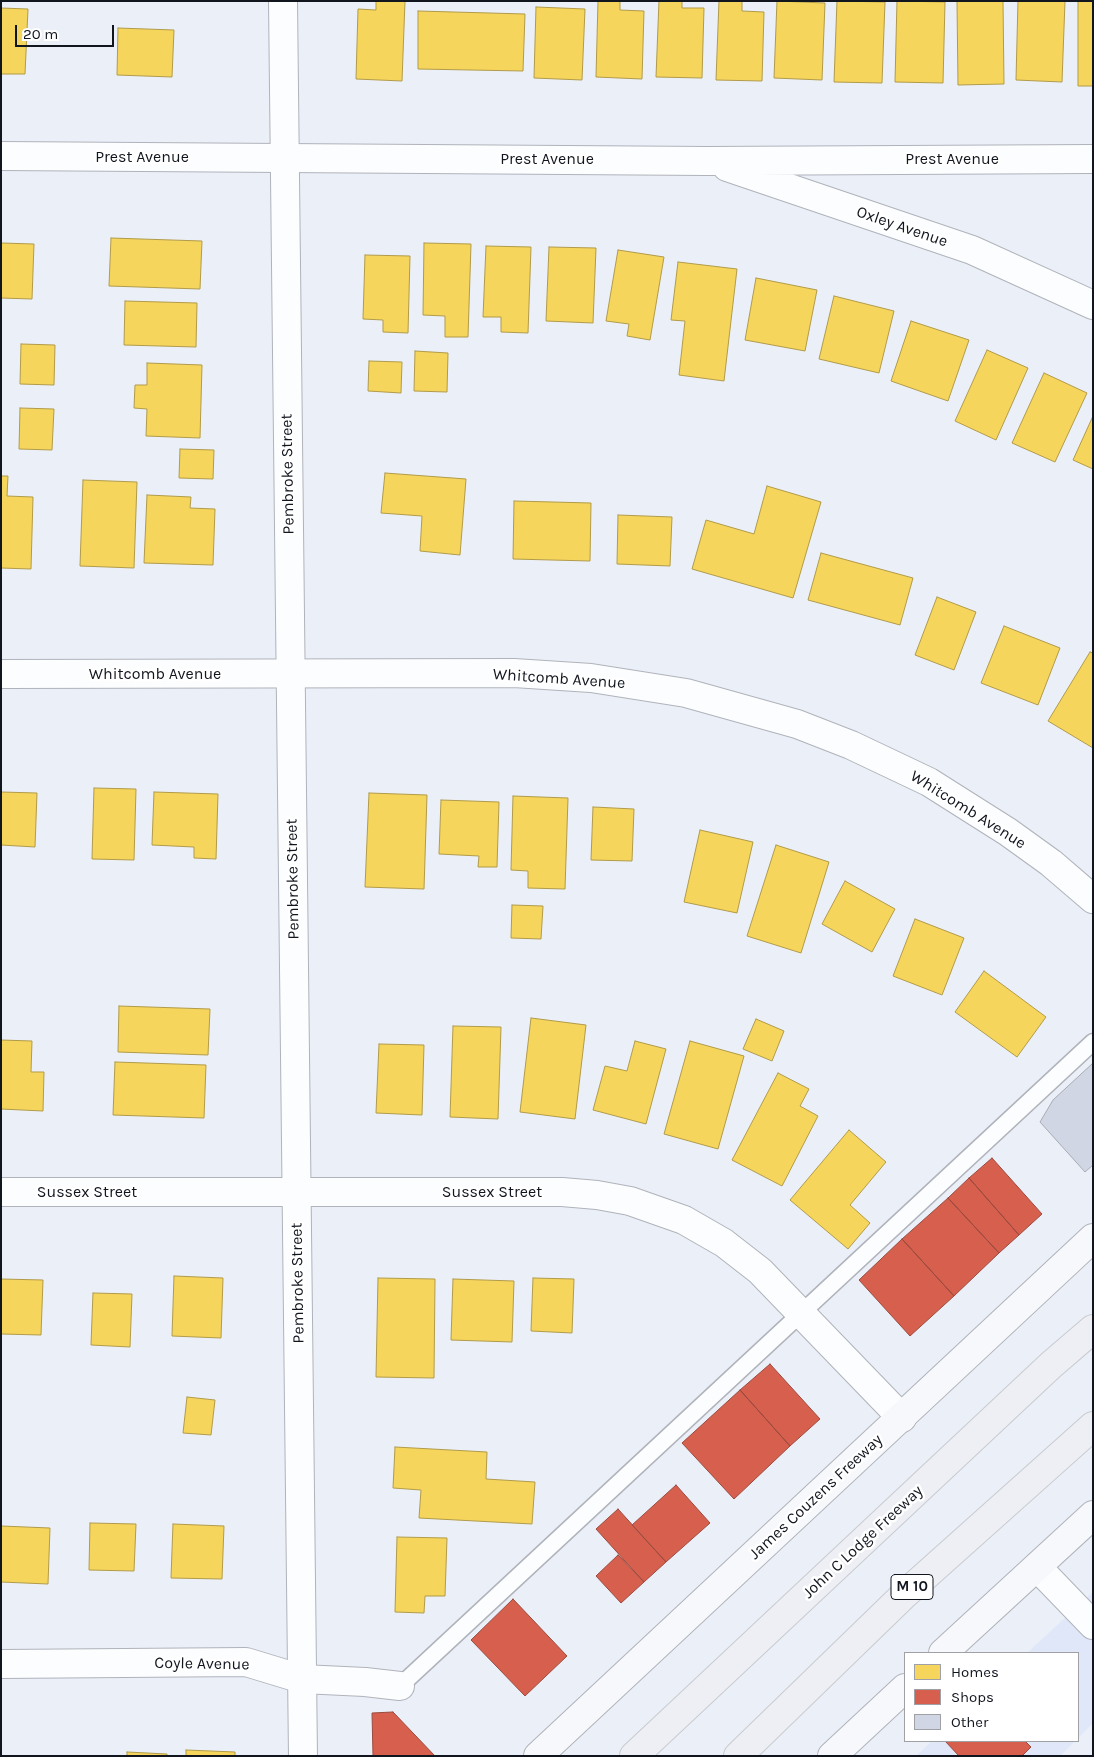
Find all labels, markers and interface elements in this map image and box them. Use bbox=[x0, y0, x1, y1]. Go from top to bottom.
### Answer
scale bar bbox=[18, 15, 116, 47]
text: 20 m bbox=[23, 25, 58, 43]
street label: Prest Avenue bbox=[95, 147, 189, 167]
street label: Prest Avenue bbox=[500, 149, 594, 169]
street label: Prest Avenue bbox=[905, 149, 999, 169]
street label: Oxley Avenue bbox=[854, 202, 950, 252]
street label: Pembroke Street bbox=[277, 413, 299, 535]
street label: Whitcomb Avenue bbox=[89, 664, 221, 684]
street label: Whitcomb Avenue bbox=[492, 665, 626, 693]
street label: Whitcomb Avenue bbox=[907, 767, 1029, 853]
street label: Pembroke Street bbox=[282, 818, 304, 940]
street label: Sussex Street bbox=[37, 1182, 137, 1202]
street label: Sussex Street bbox=[442, 1182, 542, 1202]
street label: Pembroke Street bbox=[287, 1222, 309, 1344]
street label: James Couzens Freeway bbox=[745, 1430, 887, 1564]
street label: John C Lodge Freeway bbox=[799, 1481, 927, 1603]
road number: M 10 bbox=[891, 1574, 933, 1600]
legend bbox=[904, 1652, 1079, 1742]
street label: Coyle Avenue bbox=[154, 1654, 250, 1674]
text: Homes bbox=[951, 1663, 999, 1681]
text: Shops bbox=[951, 1688, 994, 1706]
text: Other bbox=[951, 1713, 989, 1731]

